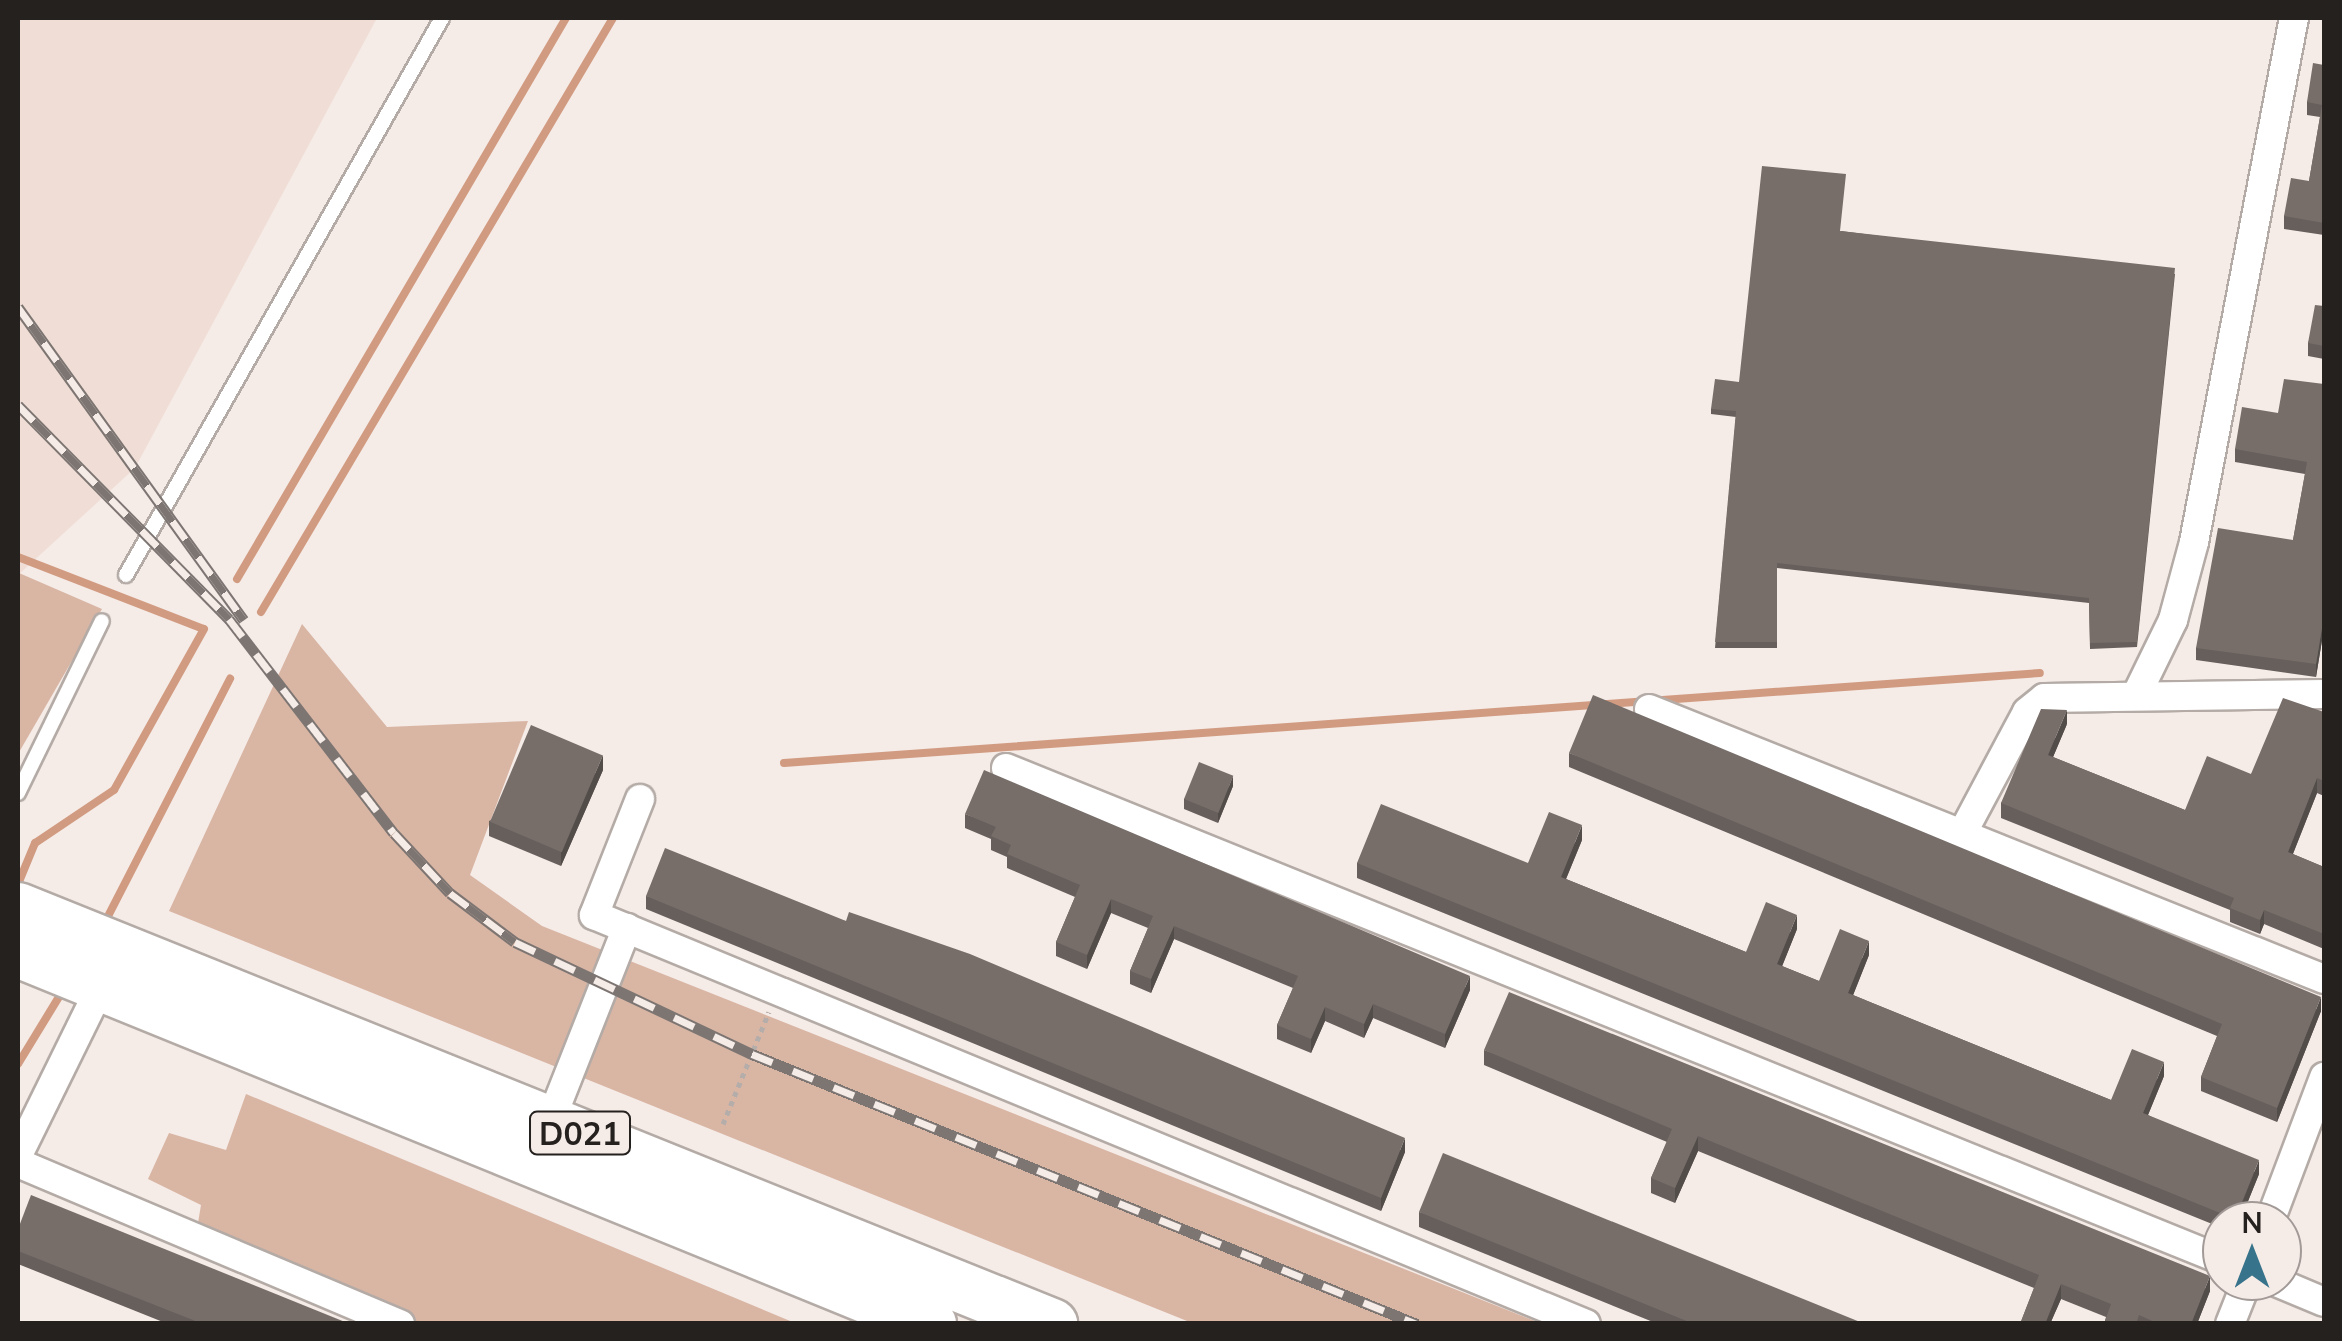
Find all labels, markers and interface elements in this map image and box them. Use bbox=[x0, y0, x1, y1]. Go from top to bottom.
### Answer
road number: D021 bbox=[528, 1106, 632, 1160]
north arrow bbox=[2202, 1201, 2302, 1301]
text: N bbox=[2241, 1205, 2263, 1240]

